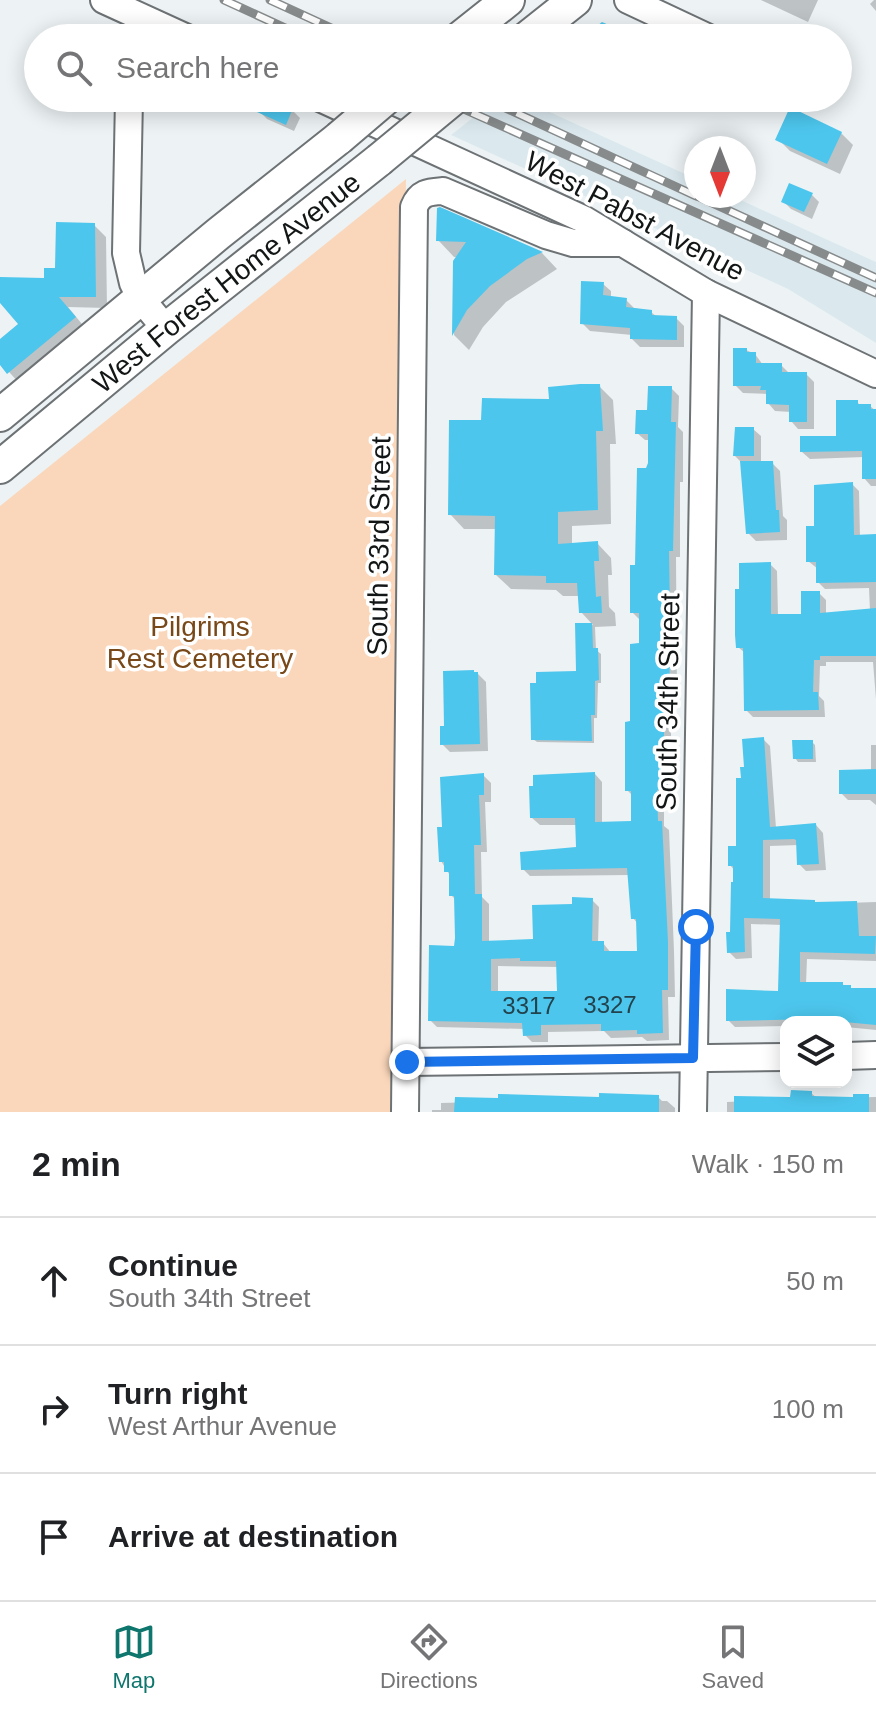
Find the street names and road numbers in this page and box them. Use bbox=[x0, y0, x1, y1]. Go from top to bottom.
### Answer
street label: West Pabst Avenue bbox=[520, 145, 750, 287]
street label: West Forest Home Avenue bbox=[86, 166, 366, 399]
street label: South 33rd Street bbox=[362, 436, 396, 656]
street label: South 34th Street bbox=[651, 593, 685, 811]

